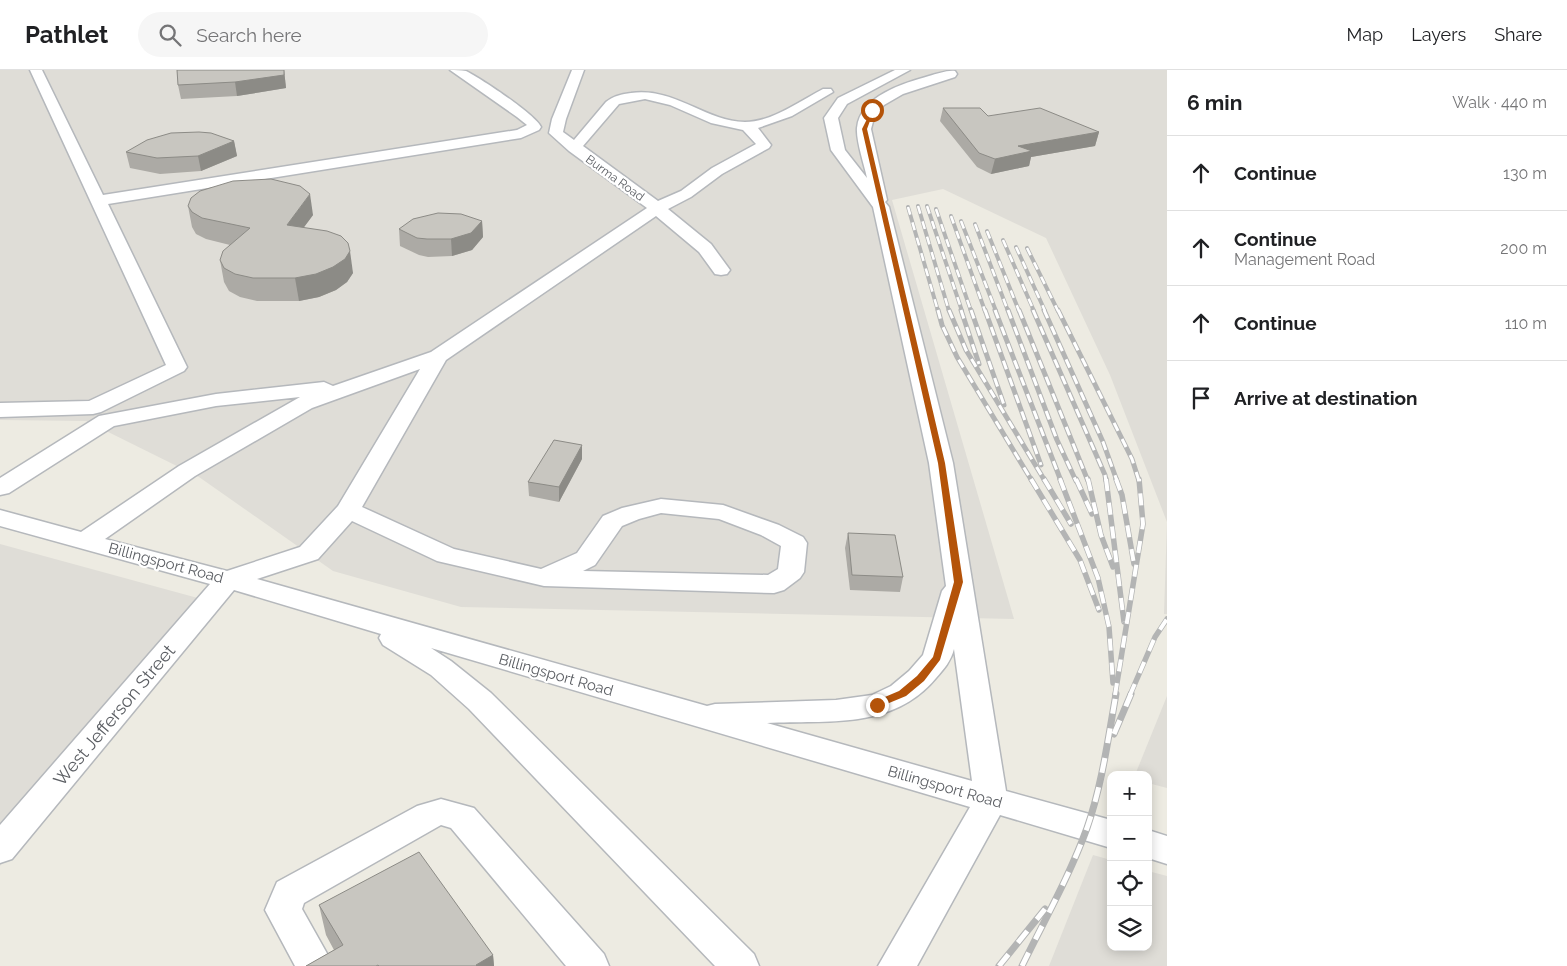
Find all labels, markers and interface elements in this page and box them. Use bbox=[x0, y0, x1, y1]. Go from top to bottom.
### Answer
search box bbox=[138, 12, 488, 57]
text: Pathlet bbox=[25, 20, 108, 49]
icon: search bbox=[156, 21, 184, 49]
text: Search here bbox=[196, 24, 302, 46]
text: Map bbox=[1347, 24, 1383, 45]
text: Layers bbox=[1411, 24, 1466, 45]
text: Share bbox=[1494, 24, 1542, 45]
text: 6 min bbox=[1187, 90, 1242, 115]
text: Walk · 440 m bbox=[1452, 93, 1547, 112]
route start bbox=[861, 99, 884, 122]
street label: Burma Road bbox=[583, 152, 647, 204]
icon: ahead bbox=[1187, 159, 1215, 187]
text: Continue bbox=[1234, 162, 1317, 184]
text: 130 m bbox=[1503, 164, 1547, 183]
text: Continue bbox=[1234, 228, 1317, 250]
icon: ahead bbox=[1187, 234, 1215, 262]
text: 200 m bbox=[1500, 239, 1547, 258]
text: Management Road bbox=[1234, 250, 1375, 269]
icon: ahead bbox=[1187, 309, 1215, 337]
text: Continue bbox=[1234, 312, 1317, 334]
text: 110 m bbox=[1505, 314, 1547, 333]
icon: arrive bbox=[1187, 384, 1215, 412]
text: Arrive at destination bbox=[1234, 387, 1418, 409]
street label: Billingsport Road bbox=[107, 539, 225, 587]
street label: West Jefferson Street bbox=[49, 640, 179, 790]
street label: Billingsport Road bbox=[497, 650, 615, 700]
route end bbox=[866, 694, 889, 717]
street label: Billingsport Road bbox=[886, 762, 1004, 812]
map controls bbox=[1107, 771, 1152, 951]
button: + bbox=[1107, 771, 1152, 816]
button: − bbox=[1107, 816, 1152, 861]
button: locate bbox=[1107, 861, 1152, 906]
button: layers bbox=[1107, 906, 1152, 951]

